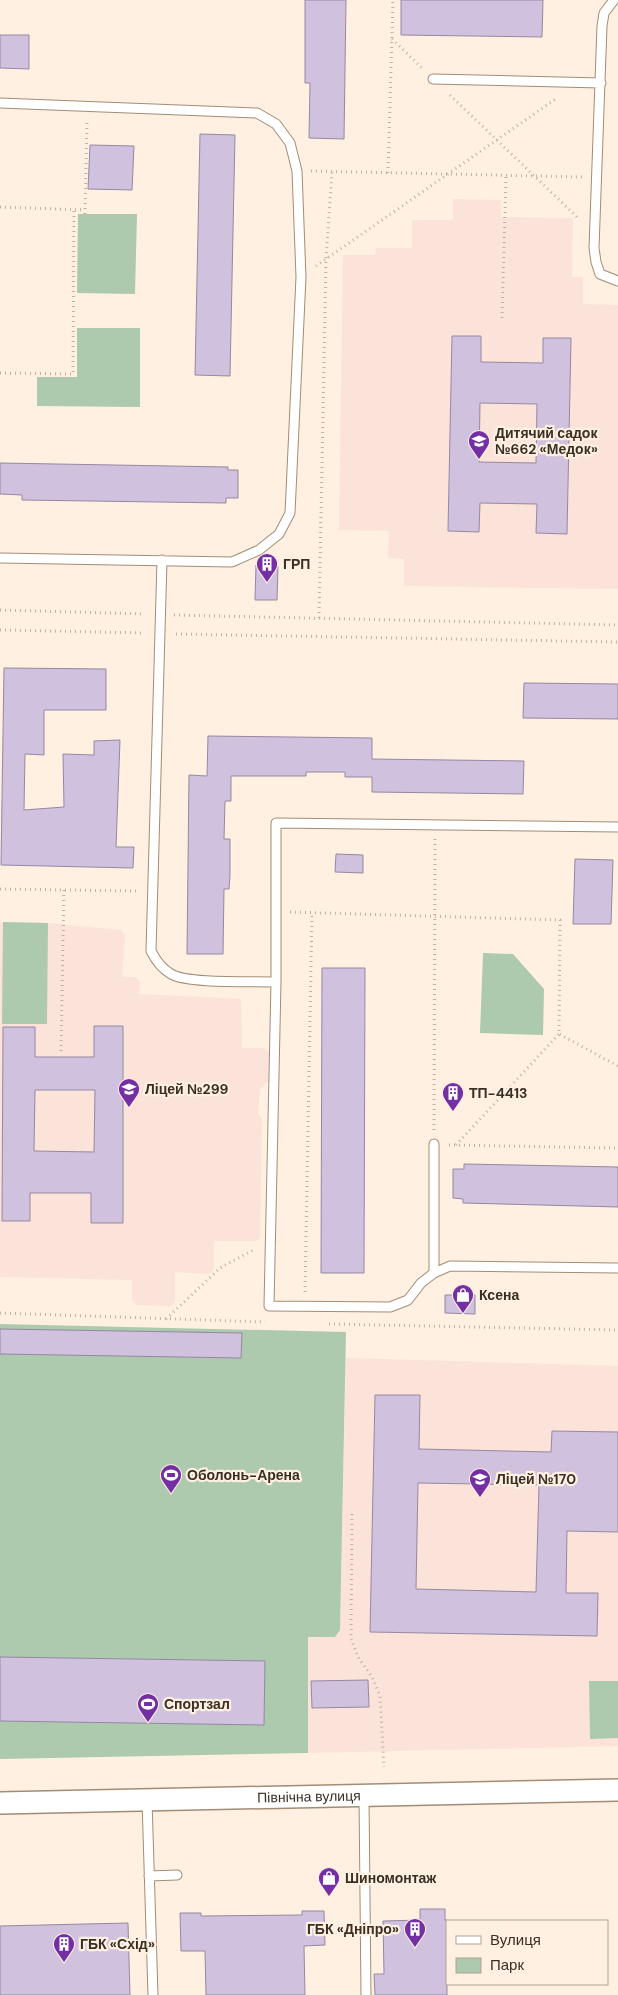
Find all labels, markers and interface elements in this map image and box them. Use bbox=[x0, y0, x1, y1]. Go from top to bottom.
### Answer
place label: Дитячий садок №662 «Медок» bbox=[495, 424, 598, 458]
school or university icon: Дитячий садок №662 «Медок» bbox=[467, 429, 491, 460]
building icon: ГРП bbox=[255, 552, 279, 583]
place label: ГРП bbox=[283, 555, 310, 573]
school or university icon: Ліцей №299 bbox=[117, 1077, 141, 1108]
place label: Ліцей №299 bbox=[145, 1080, 229, 1098]
building icon: ТП-4413 bbox=[441, 1081, 465, 1112]
place label: ТП-4413 bbox=[469, 1084, 527, 1102]
shop icon: Ксена bbox=[451, 1283, 475, 1314]
place label: Ксена bbox=[479, 1286, 519, 1304]
sports icon: Оболонь-Арена bbox=[159, 1463, 183, 1494]
place label: Оболонь-Арена bbox=[187, 1466, 300, 1484]
school or university icon: Ліцей №170 bbox=[468, 1467, 492, 1498]
place label: Ліцей №170 bbox=[496, 1470, 576, 1488]
sports icon: Спортзал bbox=[136, 1692, 160, 1723]
place label: Спортзал bbox=[164, 1695, 230, 1713]
street label: Північна вулиця bbox=[257, 1786, 361, 1807]
shop icon: Шиномонтаж bbox=[317, 1866, 341, 1897]
place label: Шиномонтаж bbox=[345, 1869, 437, 1887]
building icon: ГБК «Дніпро» bbox=[403, 1917, 427, 1948]
place label: ГБК «Дніпро» bbox=[307, 1920, 399, 1938]
legend bbox=[446, 1920, 608, 1985]
text: Вулиця bbox=[490, 1930, 541, 1950]
building icon: ГБК «Схід» bbox=[52, 1932, 76, 1963]
place label: ГБК «Схід» bbox=[80, 1935, 155, 1953]
text: Парк bbox=[490, 1955, 524, 1975]

